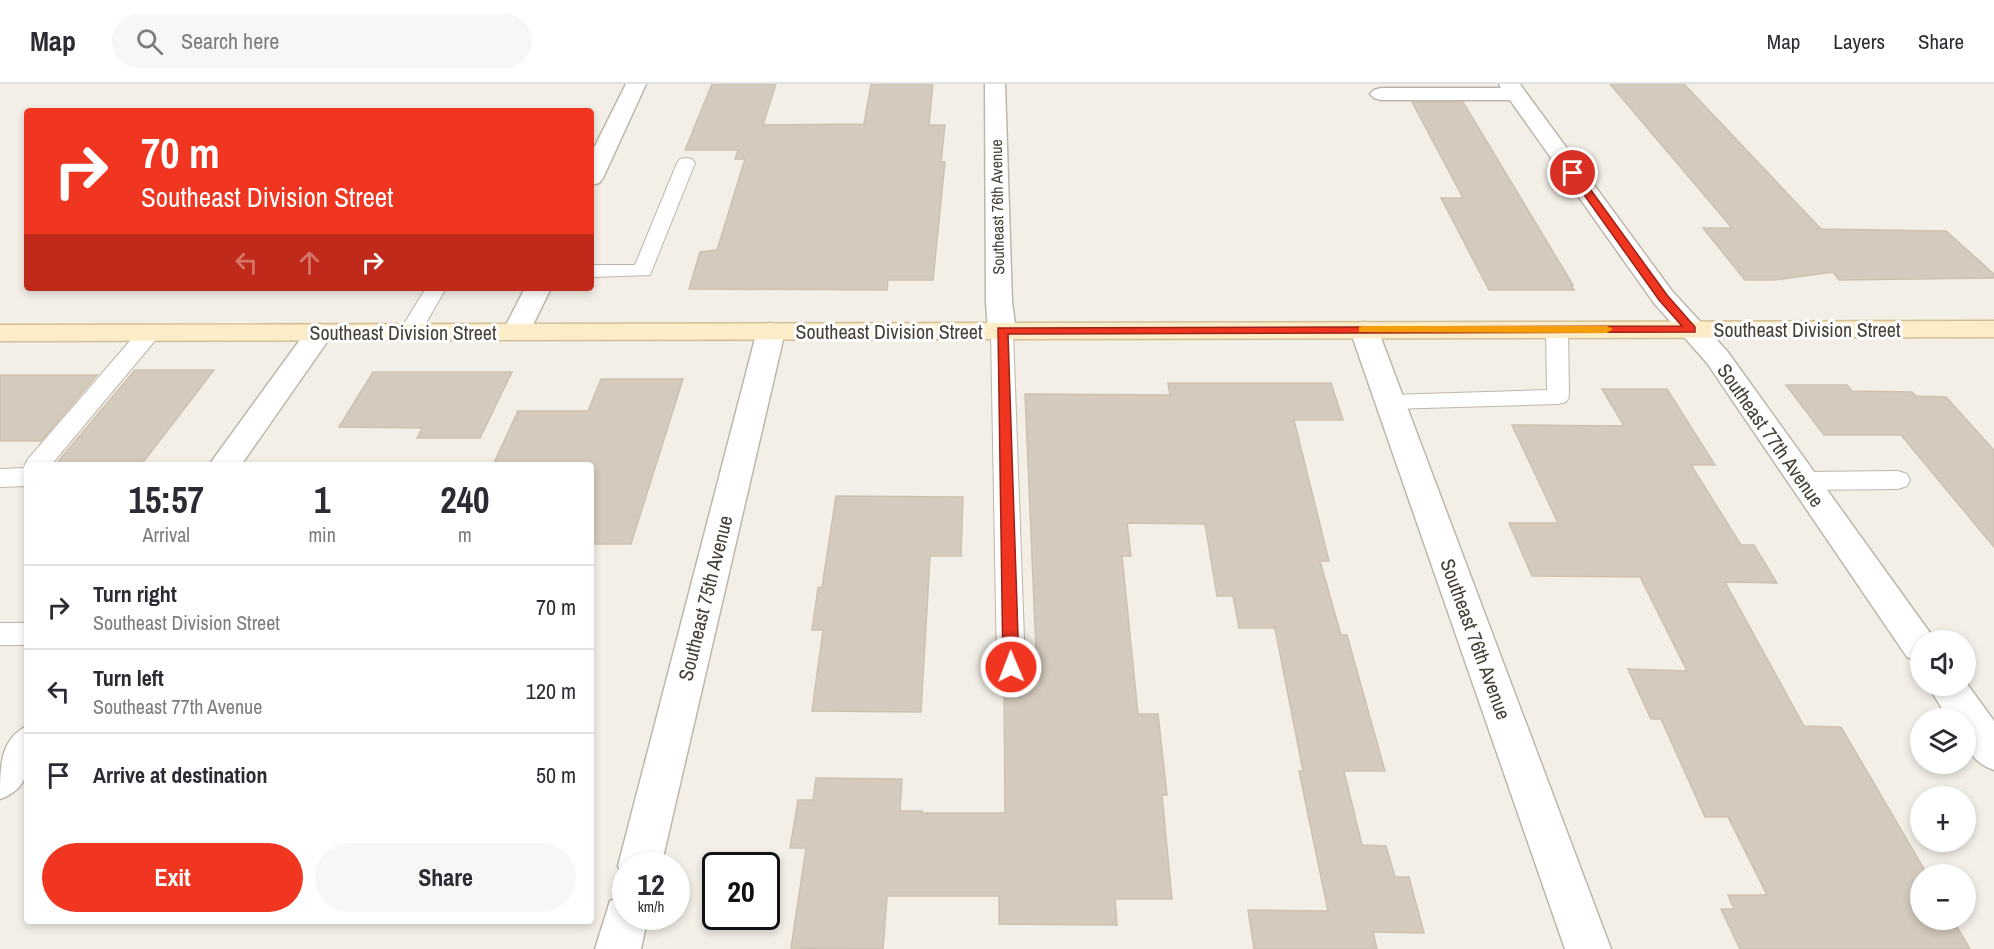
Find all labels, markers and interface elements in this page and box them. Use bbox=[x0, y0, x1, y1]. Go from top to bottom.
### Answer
search box bbox=[112, 14, 532, 68]
text: Map bbox=[30, 22, 76, 60]
icon: search bbox=[133, 25, 166, 58]
text: Search here bbox=[181, 26, 279, 56]
text: Map bbox=[1767, 27, 1800, 56]
text: Layers bbox=[1833, 27, 1885, 56]
text: Share bbox=[1918, 27, 1964, 56]
text: 70 m bbox=[141, 125, 220, 181]
icon: right bbox=[42, 132, 120, 210]
street label: Southeast 76th Avenue bbox=[985, 139, 1009, 275]
pin bbox=[1547, 147, 1598, 198]
icon: arrive bbox=[1556, 156, 1589, 189]
text: Southeast Division Street bbox=[141, 179, 393, 215]
icon: left bbox=[230, 246, 263, 279]
icon: ahead bbox=[293, 246, 326, 279]
icon: right bbox=[356, 246, 389, 279]
street label: Southeast Division Street bbox=[1714, 316, 1901, 343]
street label: Southeast Division Street bbox=[796, 318, 983, 345]
street label: Southeast Division Street bbox=[310, 319, 497, 346]
street label: Southeast 77th Avenue bbox=[1711, 358, 1831, 512]
text: 15:57 bbox=[128, 476, 204, 524]
text: 1 bbox=[314, 476, 330, 524]
text: 240 bbox=[440, 476, 490, 524]
street label: Southeast 75th Avenue bbox=[671, 513, 739, 683]
text: Arrival bbox=[143, 521, 190, 548]
text: min bbox=[308, 521, 336, 548]
text: m bbox=[458, 521, 472, 548]
street label: Southeast 76th Avenue bbox=[1434, 555, 1518, 723]
text: Turn right bbox=[93, 579, 177, 609]
icon: right bbox=[42, 591, 75, 624]
text: 70 m bbox=[536, 592, 576, 622]
text: Southeast Division Street bbox=[93, 609, 280, 636]
map controls bbox=[1910, 630, 1976, 930]
button: sound bbox=[1910, 630, 1976, 696]
position arrow bbox=[979, 635, 1043, 699]
text: Turn left bbox=[93, 663, 164, 693]
icon: left bbox=[42, 675, 75, 708]
text: 120 m bbox=[526, 676, 576, 706]
text: Southeast 77th Avenue bbox=[93, 693, 262, 720]
button: layers bbox=[1910, 708, 1976, 774]
icon: arrive bbox=[42, 759, 75, 792]
text: Arrive at destination bbox=[93, 760, 267, 790]
text: 50 m bbox=[536, 760, 576, 790]
button: + bbox=[1910, 786, 1976, 852]
button: Exit bbox=[42, 843, 303, 912]
button: Share bbox=[315, 843, 576, 912]
speed limit sign: 20 bbox=[702, 852, 780, 930]
text: 12 bbox=[637, 864, 665, 904]
button: − bbox=[1910, 864, 1976, 930]
text: km/h bbox=[638, 896, 664, 917]

